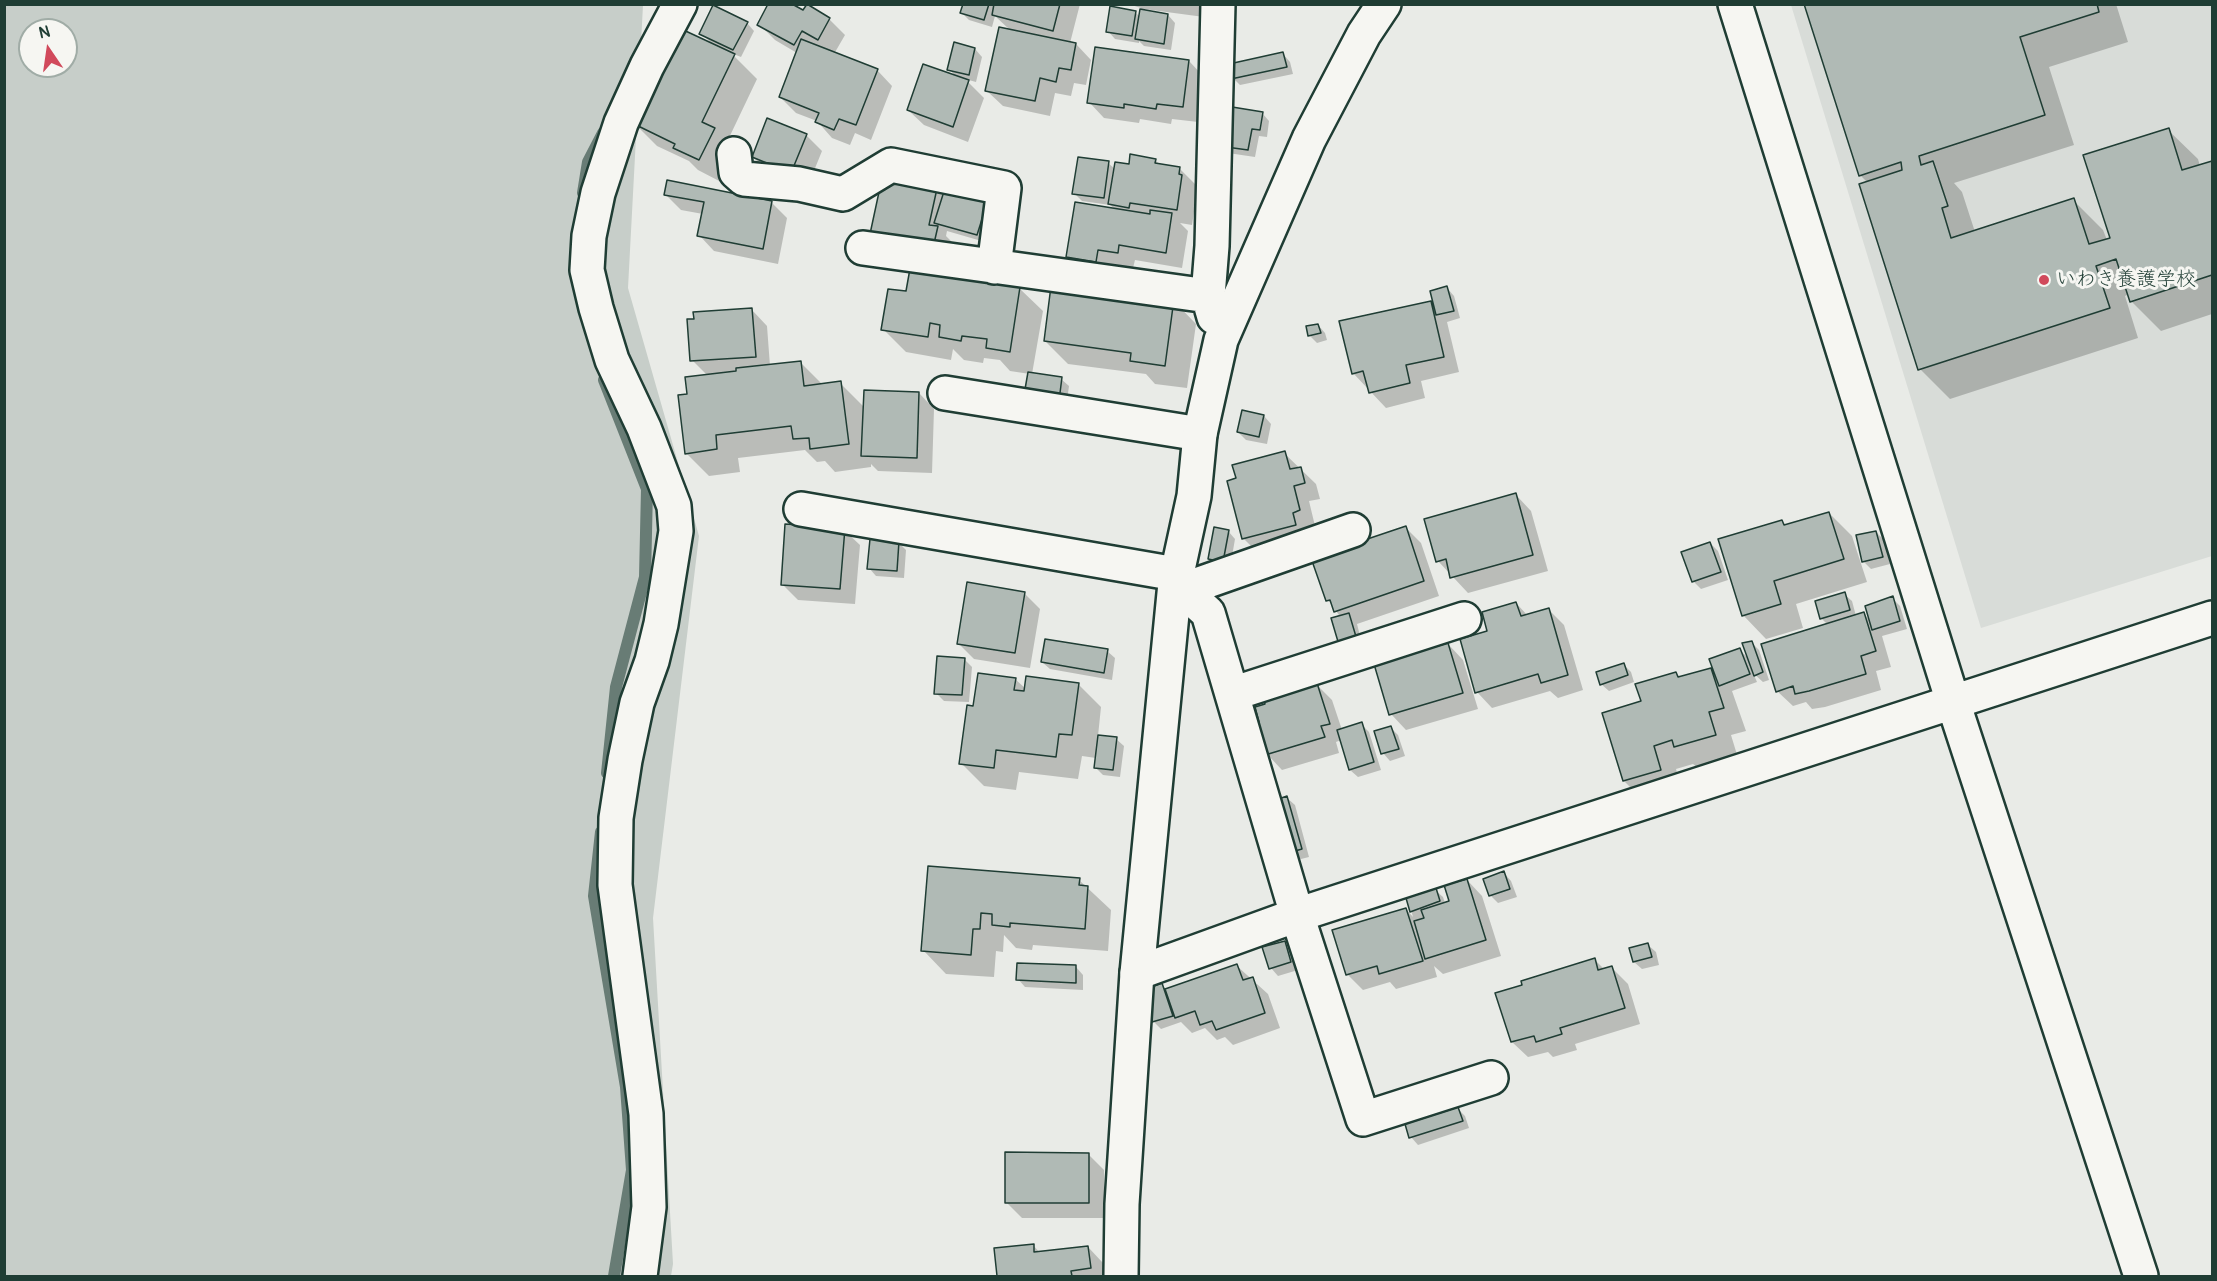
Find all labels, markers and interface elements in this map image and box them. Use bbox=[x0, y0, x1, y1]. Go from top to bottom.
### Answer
north arrow bbox=[18, 18, 78, 78]
text: N bbox=[37, 21, 52, 43]
place label: いわき養護学校 bbox=[2056, 268, 2196, 292]
marker: いわき養護学校 bbox=[2037, 273, 2051, 287]

